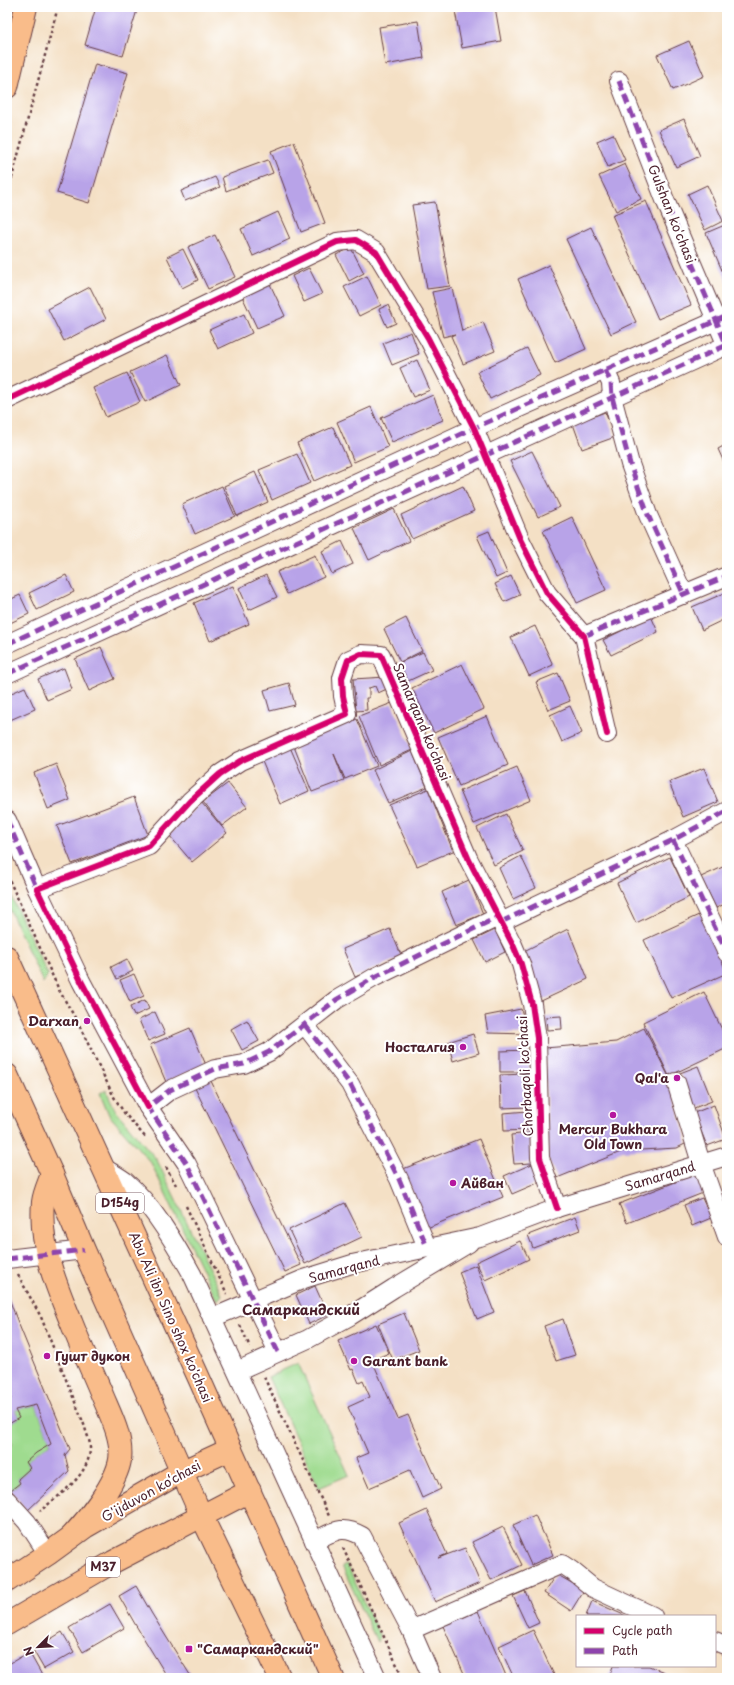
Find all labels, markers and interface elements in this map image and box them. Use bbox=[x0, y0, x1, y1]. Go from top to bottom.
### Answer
street label: Gulshan ko'chasi bbox=[644, 161, 701, 266]
street label: Samarqand ko'chasi bbox=[389, 660, 456, 784]
place label: Darxan bbox=[28, 1011, 79, 1030]
street label: Chorbaqoli ko'chasi bbox=[512, 1015, 537, 1137]
marker: Darxan bbox=[82, 1016, 92, 1026]
place label: Носталгия bbox=[385, 1037, 455, 1056]
marker: Носталгия bbox=[458, 1042, 468, 1052]
place label: Qal'a bbox=[635, 1068, 669, 1087]
marker: Qal'a bbox=[672, 1073, 682, 1083]
marker: Mercur Bukhara Old Town bbox=[608, 1110, 618, 1120]
place label: Mercur Bukhara Old Town bbox=[559, 1119, 667, 1153]
street label: Samarqand bbox=[622, 1156, 697, 1195]
place label: Айван bbox=[460, 1173, 504, 1192]
marker: Айван bbox=[448, 1178, 458, 1188]
road number: D154g bbox=[96, 1193, 144, 1213]
street label: Abu Ali ibn Sino shox ko'chasi bbox=[125, 1228, 218, 1405]
street label: Samarqand bbox=[306, 1250, 381, 1287]
district label: Самаркандский bbox=[242, 1299, 360, 1320]
place label: Гушт дукон bbox=[55, 1346, 130, 1365]
marker: Гушт дукон bbox=[42, 1351, 52, 1361]
place label: Garant bank bbox=[362, 1351, 448, 1370]
marker: Garant bank bbox=[349, 1356, 359, 1366]
street label: G'ijduvon ko‘chasi bbox=[97, 1455, 204, 1526]
road number: M37 bbox=[86, 1557, 120, 1577]
legend bbox=[576, 1615, 716, 1667]
text: Cycle path bbox=[612, 1621, 673, 1639]
north arrow bbox=[18, 1627, 58, 1667]
place label: "Самаркандский" bbox=[197, 1639, 319, 1658]
text: Path bbox=[612, 1641, 638, 1659]
text: N bbox=[19, 1644, 38, 1659]
marker: "Самаркандский" bbox=[184, 1644, 194, 1654]

